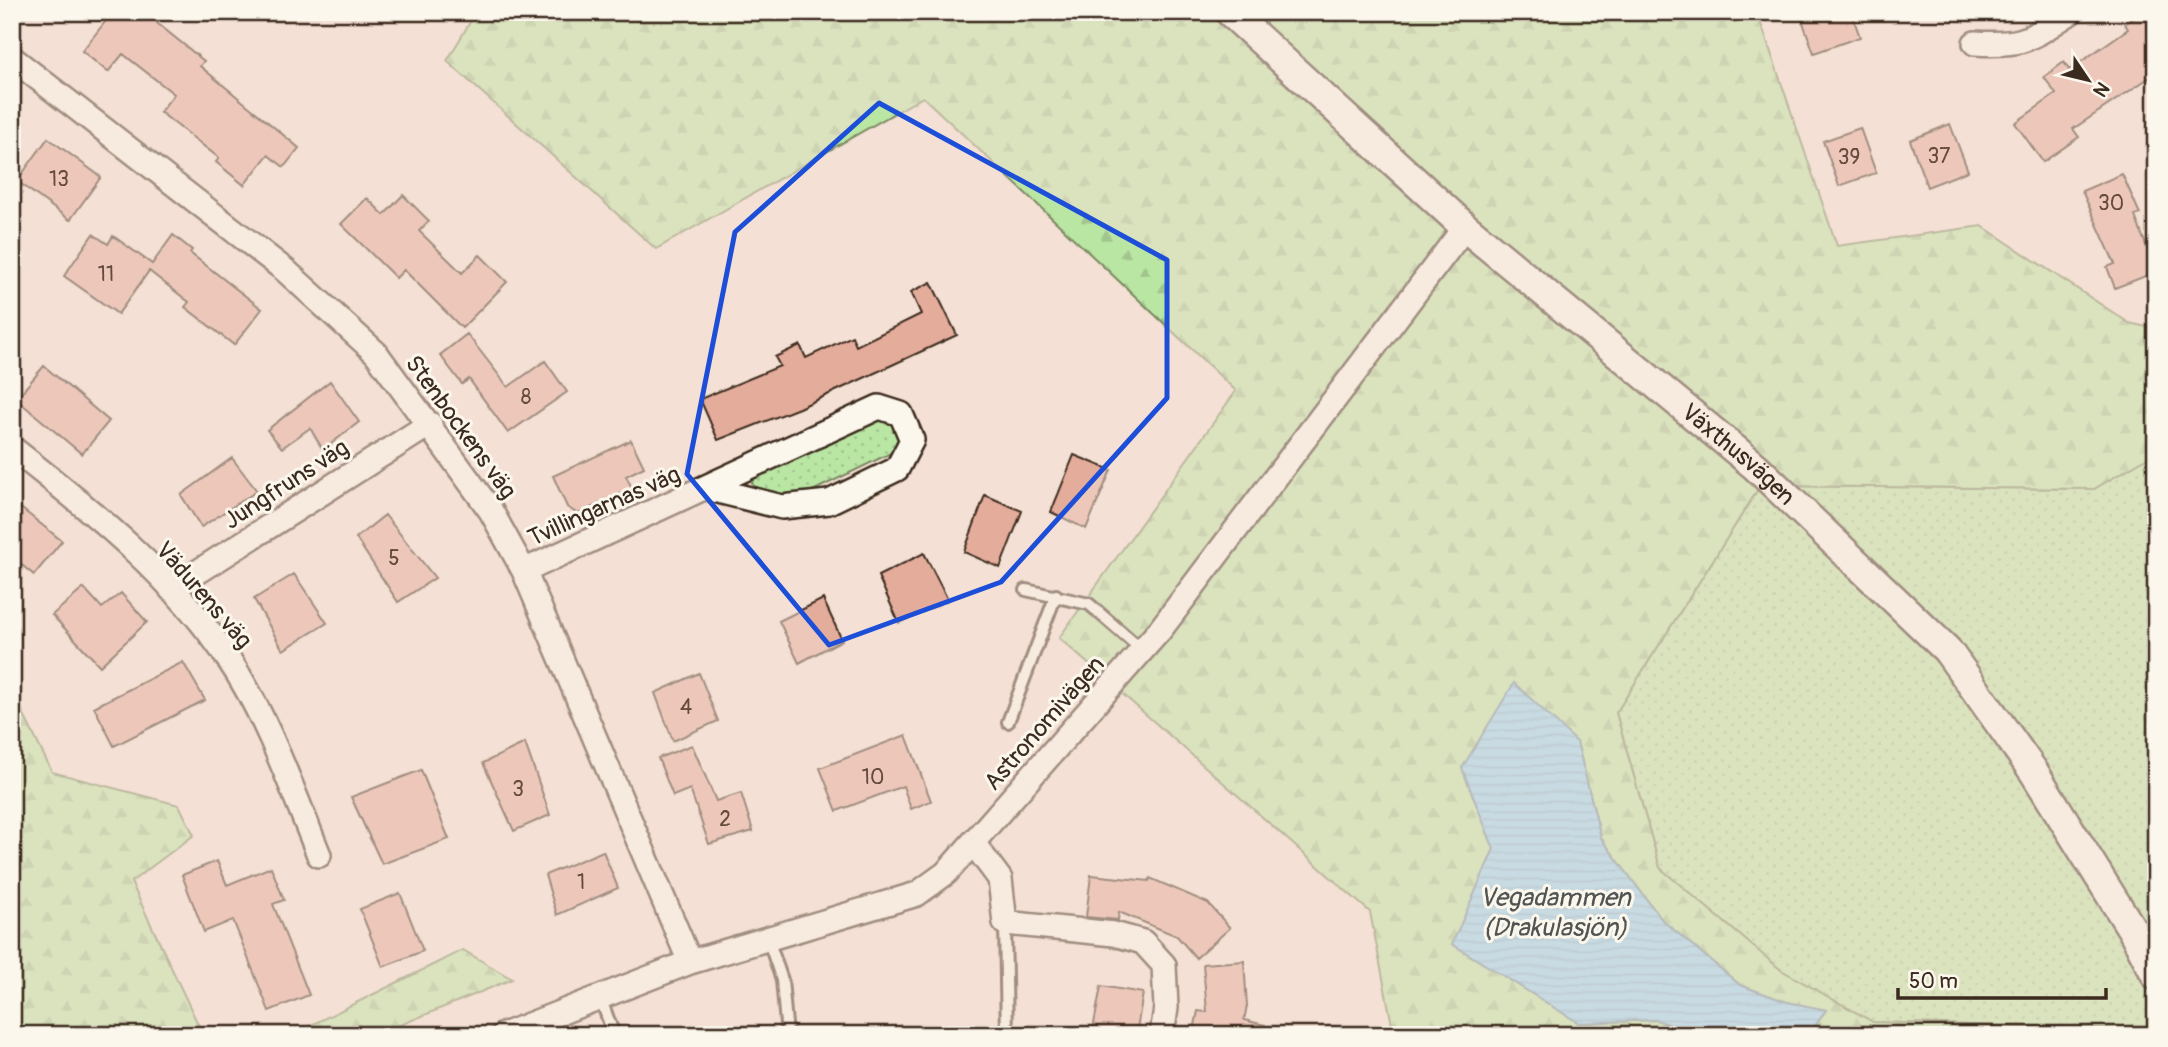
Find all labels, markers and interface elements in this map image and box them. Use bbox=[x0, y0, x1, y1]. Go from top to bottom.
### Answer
north arrow bbox=[2052, 46, 2122, 116]
text: N bbox=[2088, 77, 2115, 101]
house number: 37 bbox=[1928, 143, 1950, 170]
house number: 39 bbox=[1838, 144, 1860, 171]
house number: 13 bbox=[49, 166, 69, 193]
house number: 30 bbox=[2098, 190, 2124, 217]
house number: 11 bbox=[98, 261, 114, 288]
street label: Stenbockens väg bbox=[399, 350, 522, 505]
house number: 8 bbox=[521, 384, 531, 411]
street label: Växthusvägen bbox=[1675, 397, 1801, 512]
street label: Jungfruns väg bbox=[218, 433, 354, 536]
street label: Tvillingarnas väg bbox=[524, 460, 685, 553]
street label: Vädurens väg bbox=[149, 536, 258, 655]
house number: 5 bbox=[388, 545, 400, 572]
street label: Astronomivägen bbox=[978, 650, 1111, 796]
house number: 4 bbox=[680, 694, 692, 721]
house number: 10 bbox=[862, 764, 884, 791]
house number: 3 bbox=[512, 776, 524, 803]
house number: 2 bbox=[719, 806, 731, 833]
house number: 1 bbox=[577, 869, 585, 896]
water label: Vegadammen (Drakulasjön) bbox=[1479, 882, 1632, 944]
scale bar bbox=[1898, 956, 2107, 1000]
text: 50 m bbox=[1909, 968, 1958, 995]

